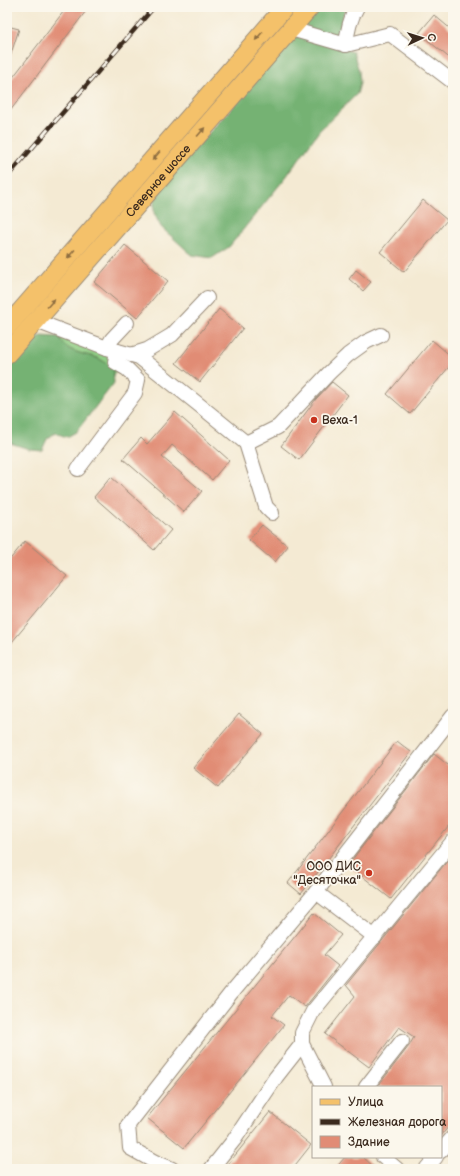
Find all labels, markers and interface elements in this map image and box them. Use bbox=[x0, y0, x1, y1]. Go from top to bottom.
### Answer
north arrow bbox=[402, 18, 442, 58]
one-way arrow bbox=[255, 31, 264, 42]
text: С bbox=[425, 33, 438, 42]
one-way arrow bbox=[197, 126, 206, 137]
street label: Северное шоссе bbox=[123, 141, 195, 221]
one-way arrow bbox=[151, 151, 160, 161]
one-way arrow bbox=[66, 249, 75, 259]
one-way arrow bbox=[47, 298, 56, 309]
place label: Веха-1 bbox=[322, 413, 358, 428]
marker: Веха-1 bbox=[309, 415, 319, 425]
place label: ООО ДИС "Десяточка" bbox=[293, 859, 361, 888]
marker: ООО ДИС "Десяточка" bbox=[364, 868, 374, 878]
legend bbox=[312, 1086, 442, 1158]
text: Улица bbox=[348, 1095, 384, 1110]
text: Железная дорога bbox=[348, 1115, 446, 1130]
text: Здание bbox=[348, 1135, 390, 1150]

